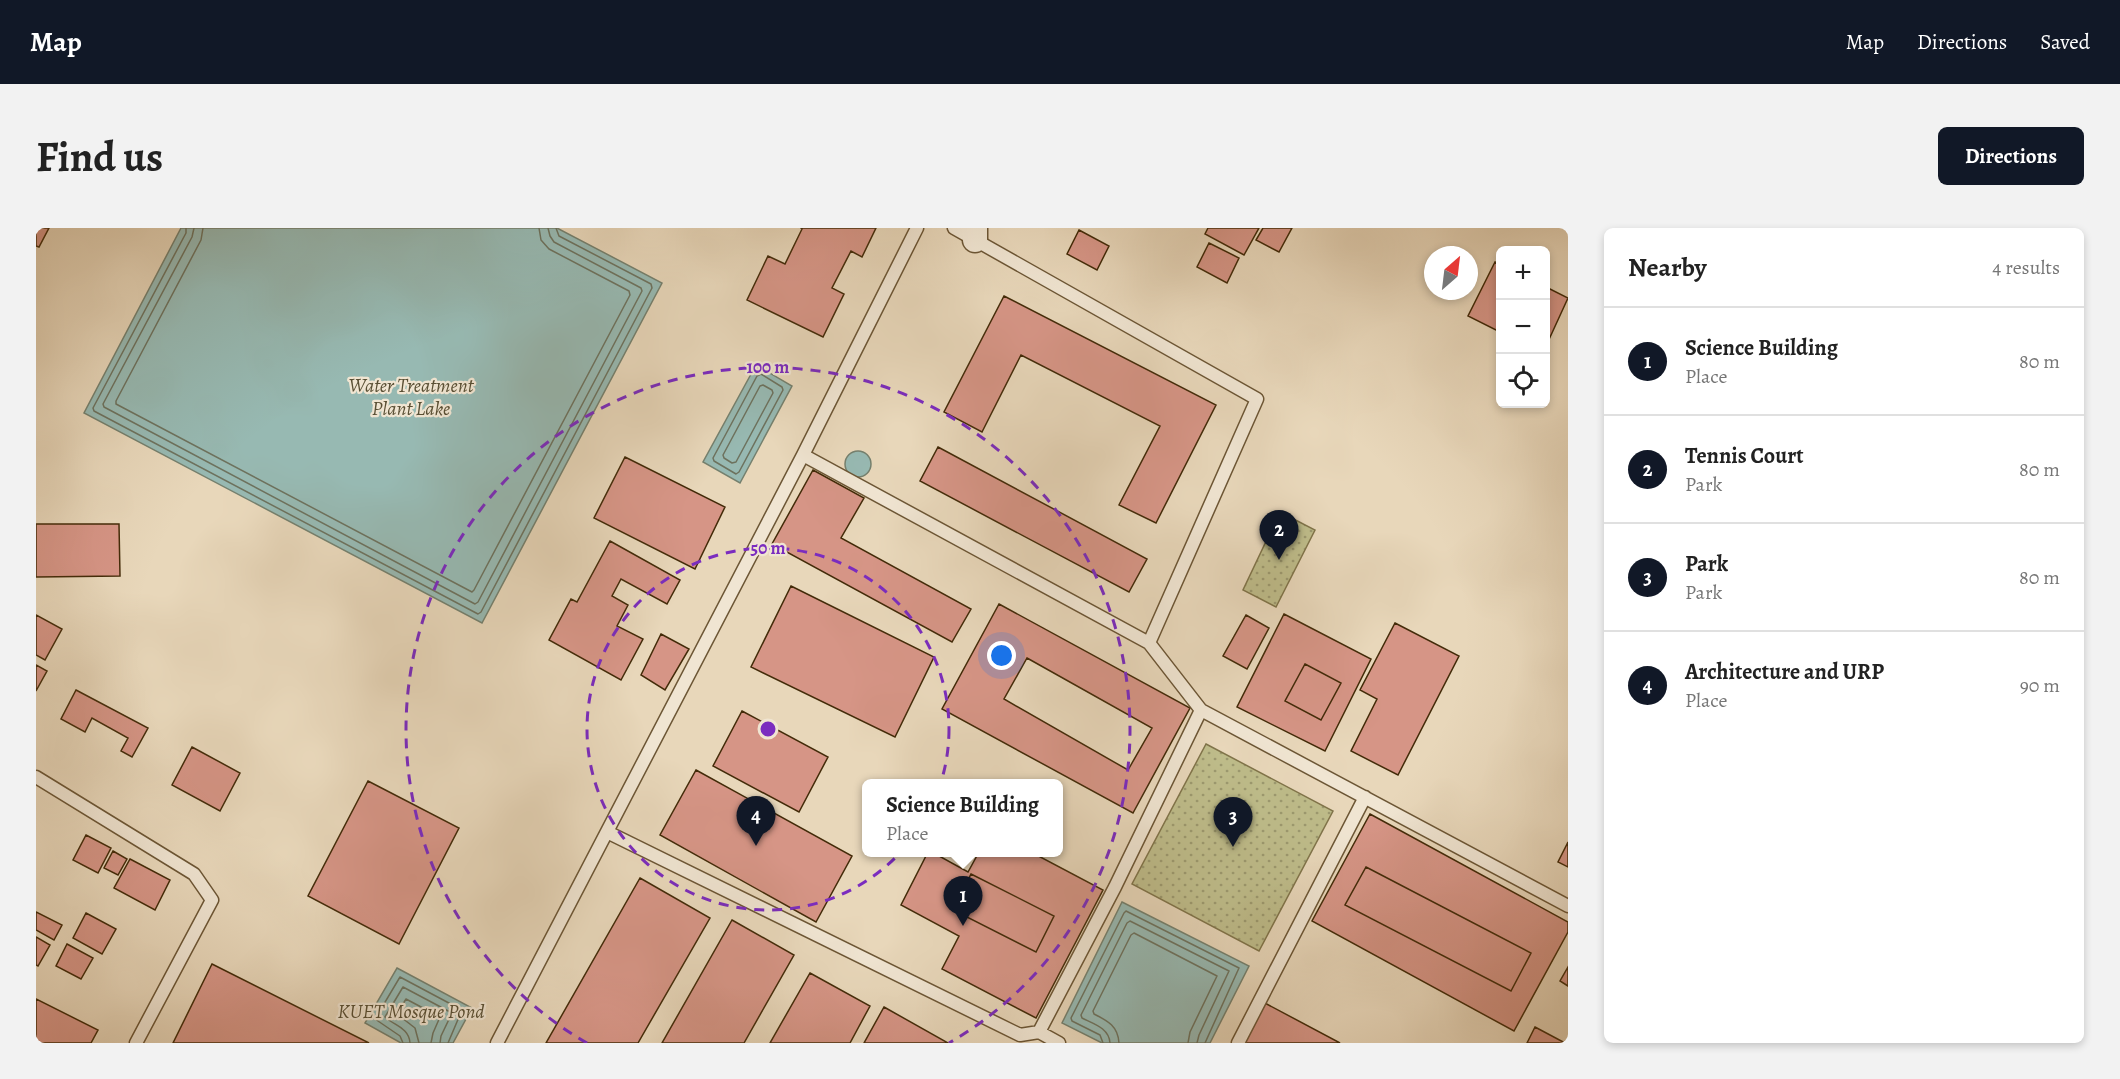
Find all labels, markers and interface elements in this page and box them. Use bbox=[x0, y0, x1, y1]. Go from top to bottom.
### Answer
text: Map bbox=[30, 23, 82, 61]
text: Map bbox=[1846, 28, 1884, 56]
text: Directions bbox=[1917, 28, 2007, 56]
text: Saved bbox=[2040, 28, 2090, 56]
button: Directions bbox=[1938, 127, 2084, 185]
text: Find us bbox=[36, 128, 163, 185]
north arrow bbox=[1424, 246, 1478, 300]
map controls bbox=[1496, 246, 1550, 408]
button: + bbox=[1496, 246, 1550, 300]
text: Nearby bbox=[1628, 250, 1707, 285]
text: 4 results bbox=[1992, 254, 2060, 281]
button: − bbox=[1496, 300, 1550, 354]
text: Science Building bbox=[1685, 333, 1838, 363]
text: 1 bbox=[1644, 348, 1651, 375]
text: 80 m bbox=[2019, 348, 2060, 375]
button: locate bbox=[1496, 354, 1550, 408]
text: 100 m bbox=[747, 355, 789, 379]
text: Place bbox=[1685, 363, 1727, 390]
water label: Water Treatment Plant Lake bbox=[349, 372, 475, 422]
text: Tennis Court bbox=[1685, 441, 1804, 471]
text: 2 bbox=[1643, 456, 1652, 483]
text: 80 m bbox=[2019, 456, 2060, 483]
text: Park bbox=[1685, 471, 1723, 498]
pin: 2 bbox=[1260, 510, 1298, 560]
text: 50 m bbox=[751, 536, 785, 560]
text: Park bbox=[1685, 549, 1728, 579]
text: 3 bbox=[1643, 564, 1652, 591]
text: 80 m bbox=[2019, 564, 2060, 591]
text: Park bbox=[1685, 579, 1723, 606]
your location bbox=[987, 641, 1016, 670]
text: Architecture and URP bbox=[1685, 657, 1884, 687]
text: 4 bbox=[1643, 672, 1652, 699]
text: 90 m bbox=[2020, 672, 2060, 699]
text: Place bbox=[1685, 687, 1727, 714]
centre of rings bbox=[758, 719, 778, 739]
popup bbox=[862, 779, 1063, 857]
text: Science Building bbox=[886, 790, 1039, 820]
pin: 4 bbox=[736, 796, 776, 846]
pin: 3 bbox=[1214, 798, 1252, 847]
text: Place bbox=[886, 820, 928, 847]
pin: 1 bbox=[944, 876, 982, 926]
water label: KUET Mosque Pond bbox=[337, 998, 485, 1025]

